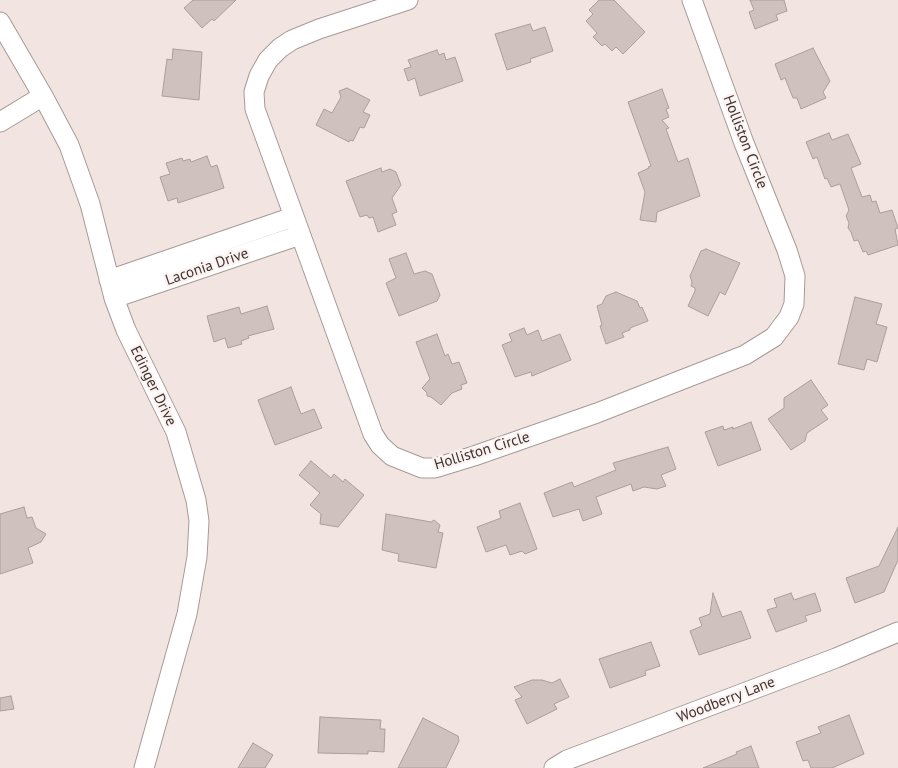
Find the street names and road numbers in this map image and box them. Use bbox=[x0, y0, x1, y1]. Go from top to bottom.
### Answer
street label: Holliston Circle bbox=[719, 93, 771, 191]
street label: Laconia Drive bbox=[163, 244, 251, 290]
street label: Edinger Drive bbox=[126, 343, 180, 429]
street label: Holliston Circle bbox=[432, 428, 532, 474]
street label: Woodberry Lane bbox=[674, 673, 778, 727]

